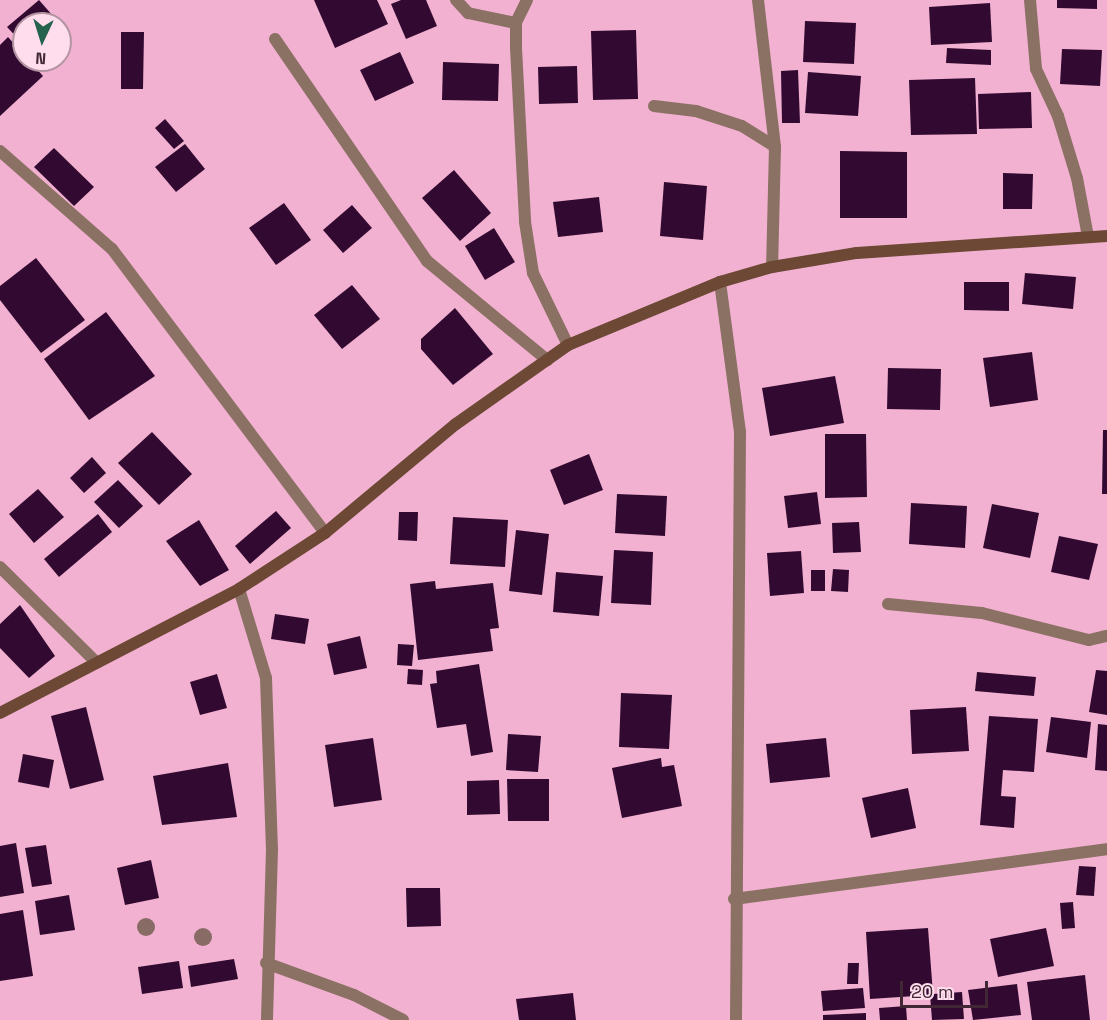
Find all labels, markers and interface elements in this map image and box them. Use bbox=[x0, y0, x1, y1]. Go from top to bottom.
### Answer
north arrow bbox=[12, 12, 72, 72]
text: N bbox=[35, 48, 47, 69]
scale bar bbox=[903, 969, 992, 1007]
text: 20 m bbox=[911, 980, 954, 1003]

